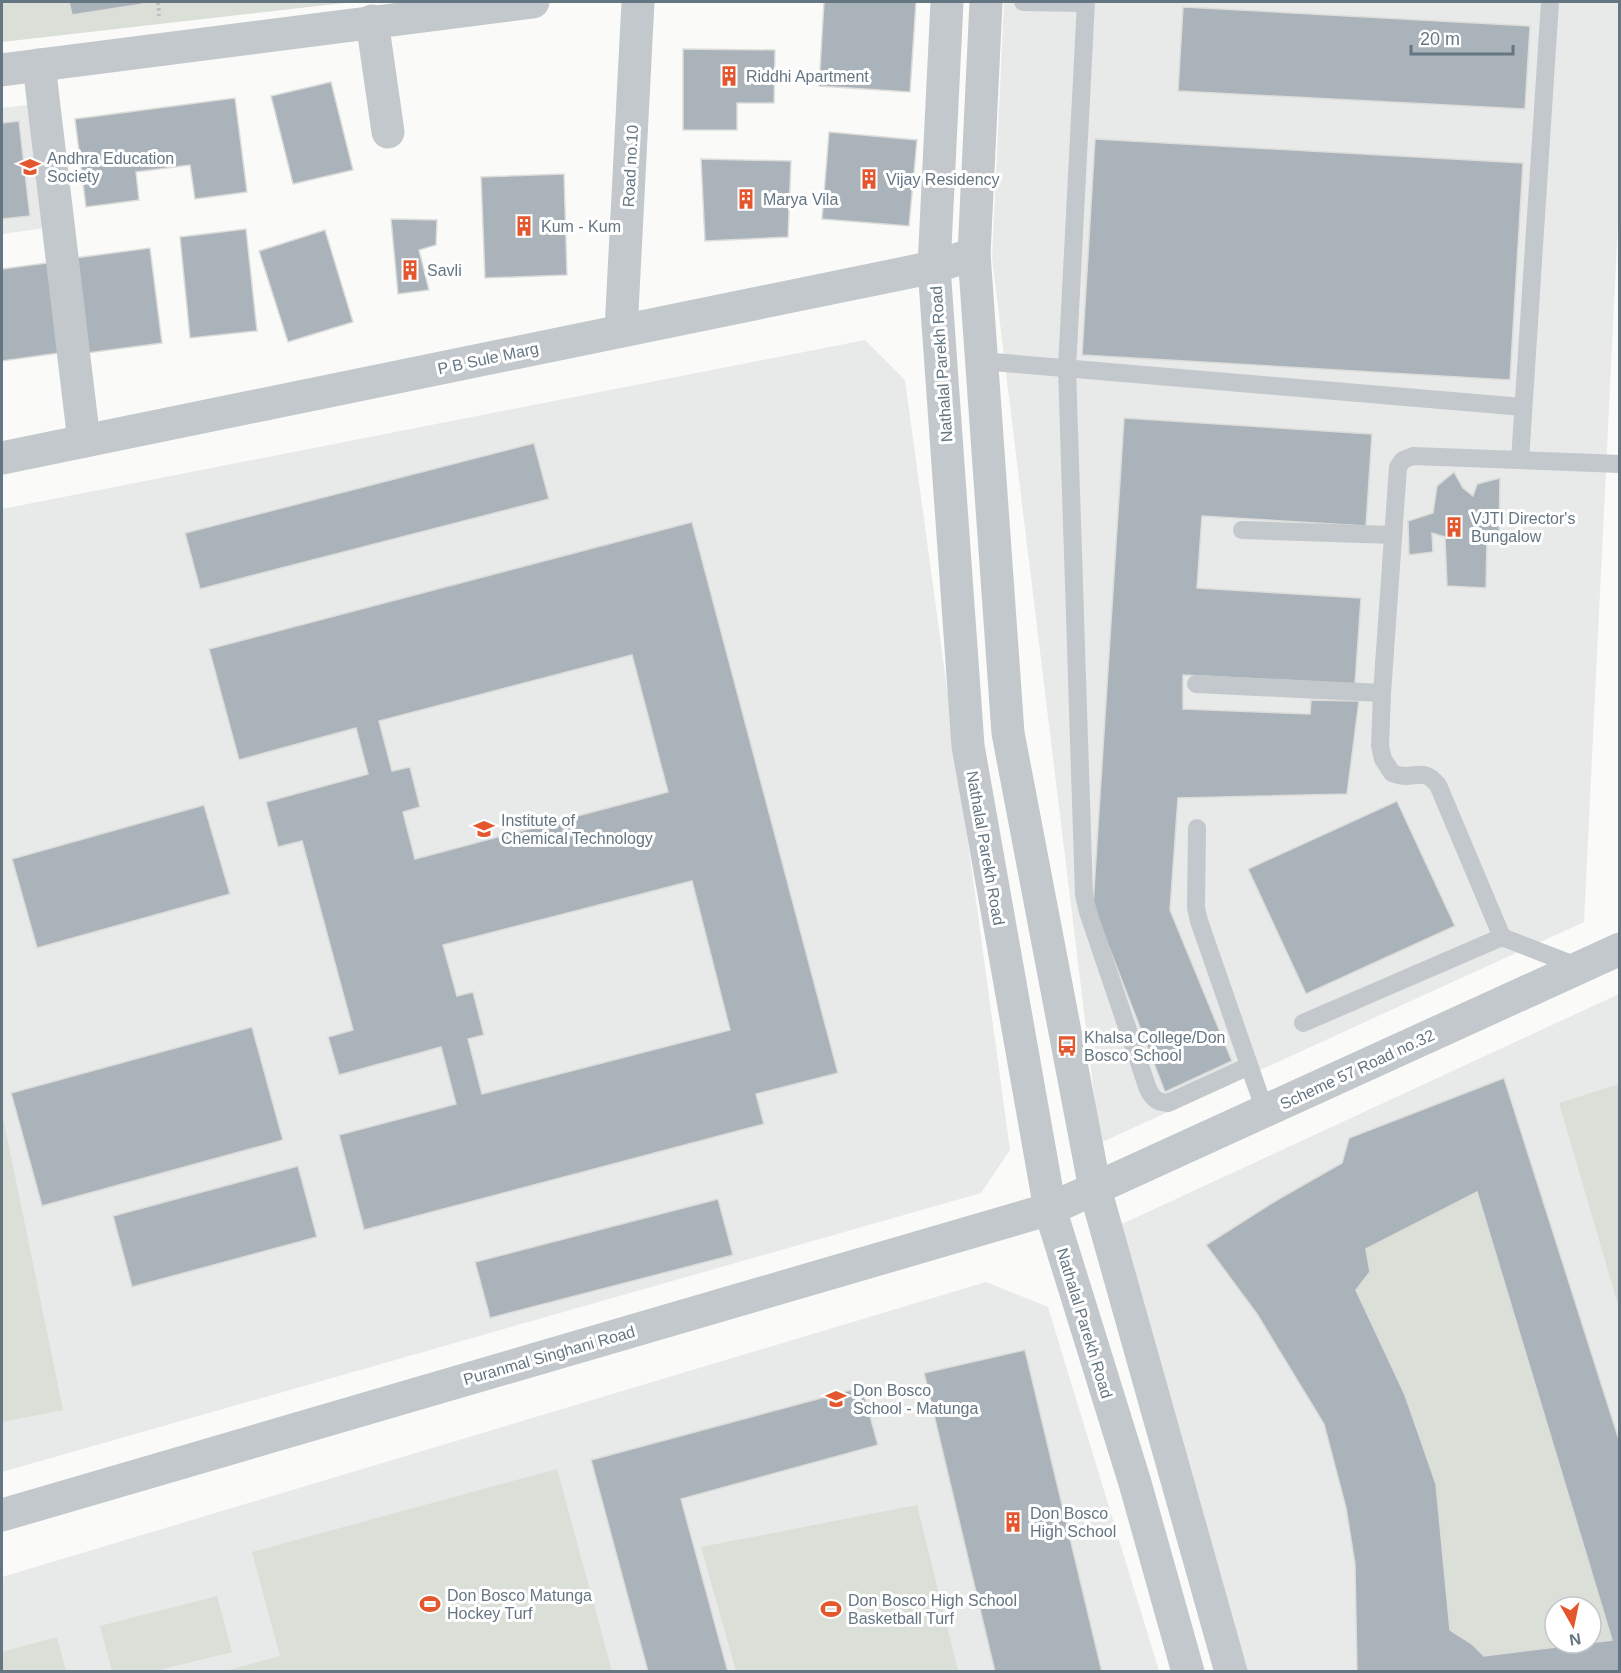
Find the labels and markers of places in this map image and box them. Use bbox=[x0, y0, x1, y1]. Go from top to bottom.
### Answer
building icon: Riddhi Apartment bbox=[717, 64, 741, 88]
place label: Riddhi Apartment bbox=[746, 68, 869, 85]
place label: Andhra Education Society bbox=[47, 150, 174, 185]
school or university icon: Andhra Education Society bbox=[18, 155, 42, 179]
building icon: Vijay Residency bbox=[857, 167, 881, 191]
place label: Vijay Residency bbox=[886, 171, 1000, 188]
building icon: Marya Vila bbox=[734, 187, 758, 211]
place label: Marya Vila bbox=[763, 191, 838, 208]
building icon: Kum - Kum bbox=[512, 214, 536, 238]
place label: Kum - Kum bbox=[541, 218, 621, 235]
building icon: Savli bbox=[398, 258, 422, 282]
place label: Savli bbox=[427, 262, 462, 279]
place label: VJTI Director's Bungalow bbox=[1471, 510, 1575, 545]
building icon: VJTI Director's Bungalow bbox=[1442, 515, 1466, 539]
place label: Institute of Chemical Technology bbox=[501, 812, 653, 847]
school or university icon: Institute of Chemical Technology bbox=[472, 817, 496, 841]
place label: Khalsa College/Don Bosco School bbox=[1084, 1029, 1225, 1064]
bus stop icon: Khalsa College/Don Bosco School bbox=[1055, 1034, 1079, 1058]
place label: Don Bosco School - Matunga bbox=[853, 1382, 979, 1417]
school or university icon: Don Bosco School - Matunga bbox=[824, 1387, 848, 1411]
place label: Don Bosco High School bbox=[1030, 1505, 1116, 1540]
building icon: Don Bosco High School bbox=[1001, 1510, 1025, 1534]
place label: Don Bosco Matunga Hockey Turf bbox=[447, 1587, 592, 1622]
sports icon: Don Bosco Matunga Hockey Turf bbox=[418, 1592, 442, 1616]
place label: Don Bosco High School Basketball Turf bbox=[848, 1592, 1017, 1627]
sports icon: Don Bosco High School Basketball Turf bbox=[819, 1597, 843, 1621]

